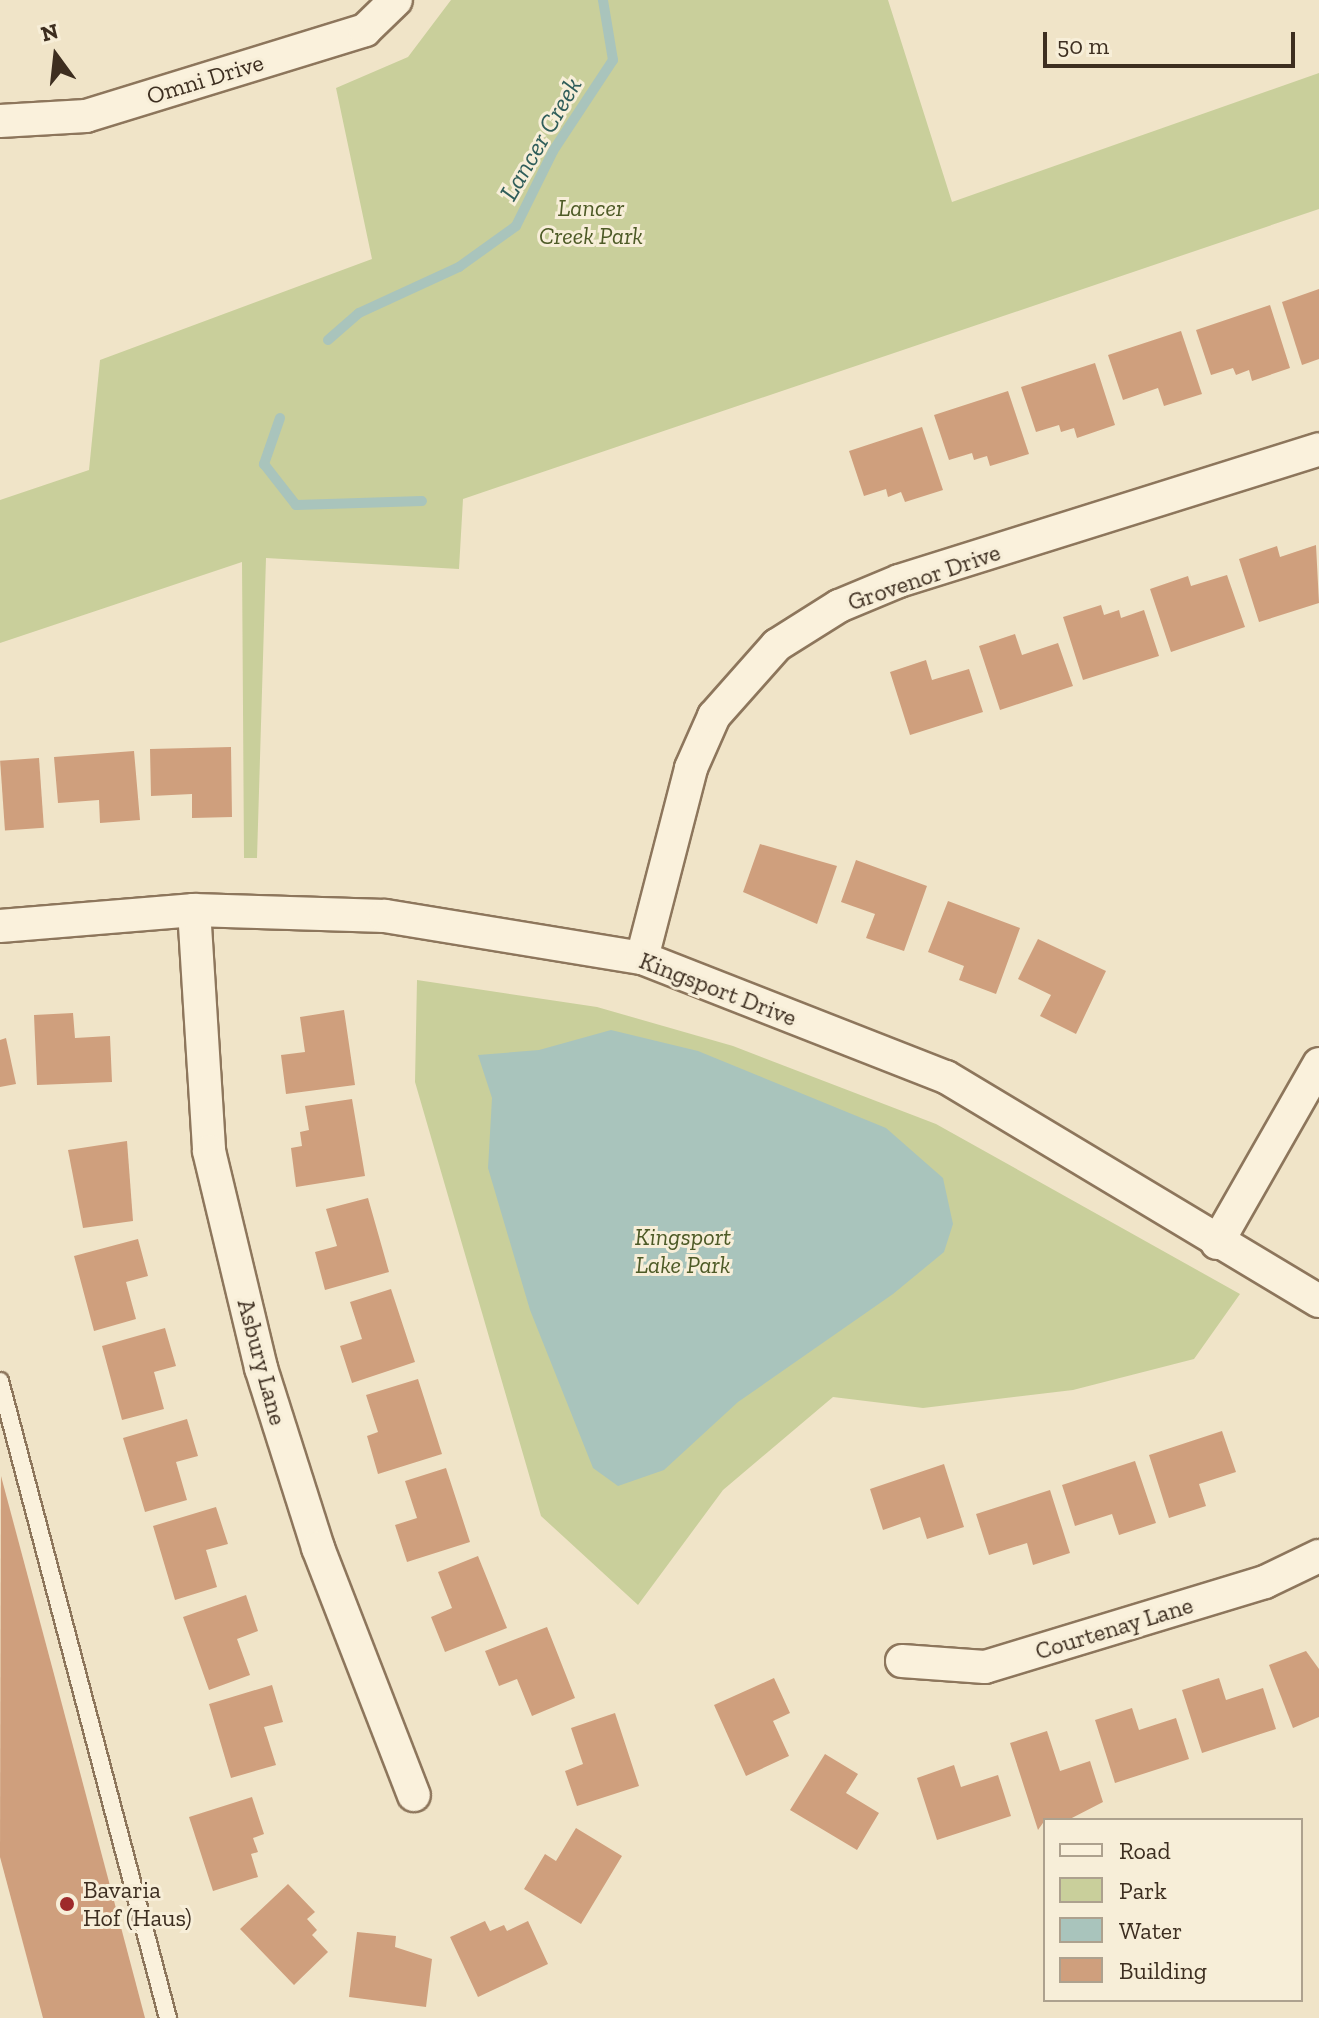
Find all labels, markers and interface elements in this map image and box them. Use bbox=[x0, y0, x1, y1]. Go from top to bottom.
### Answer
north arrow bbox=[16, 16, 96, 96]
scale bar bbox=[1047, 16, 1299, 66]
text: N bbox=[38, 17, 61, 48]
text: 50 m bbox=[1057, 31, 1109, 60]
street label: Omni Drive bbox=[143, 48, 267, 110]
water label: Lancer Creek bbox=[493, 72, 589, 206]
park label: Lancer Creek Park bbox=[539, 194, 643, 250]
street label: Grovenor Drive bbox=[844, 537, 1004, 617]
street label: Kingsport Drive bbox=[635, 946, 801, 1032]
park label: Kingsport Lake Park bbox=[635, 1223, 731, 1279]
street label: Asbury Lane bbox=[231, 1296, 293, 1428]
street label: Courtenay Lane bbox=[1031, 1590, 1197, 1666]
legend bbox=[1043, 1818, 1303, 2002]
text: Road bbox=[1119, 1836, 1171, 1865]
place label: Bavaria Hof (Haus) bbox=[83, 1876, 192, 1932]
text: Park bbox=[1119, 1876, 1167, 1905]
marker: Bavaria Hof (Haus) bbox=[58, 1895, 76, 1913]
text: Water bbox=[1119, 1916, 1182, 1945]
text: Building bbox=[1119, 1956, 1207, 1985]

